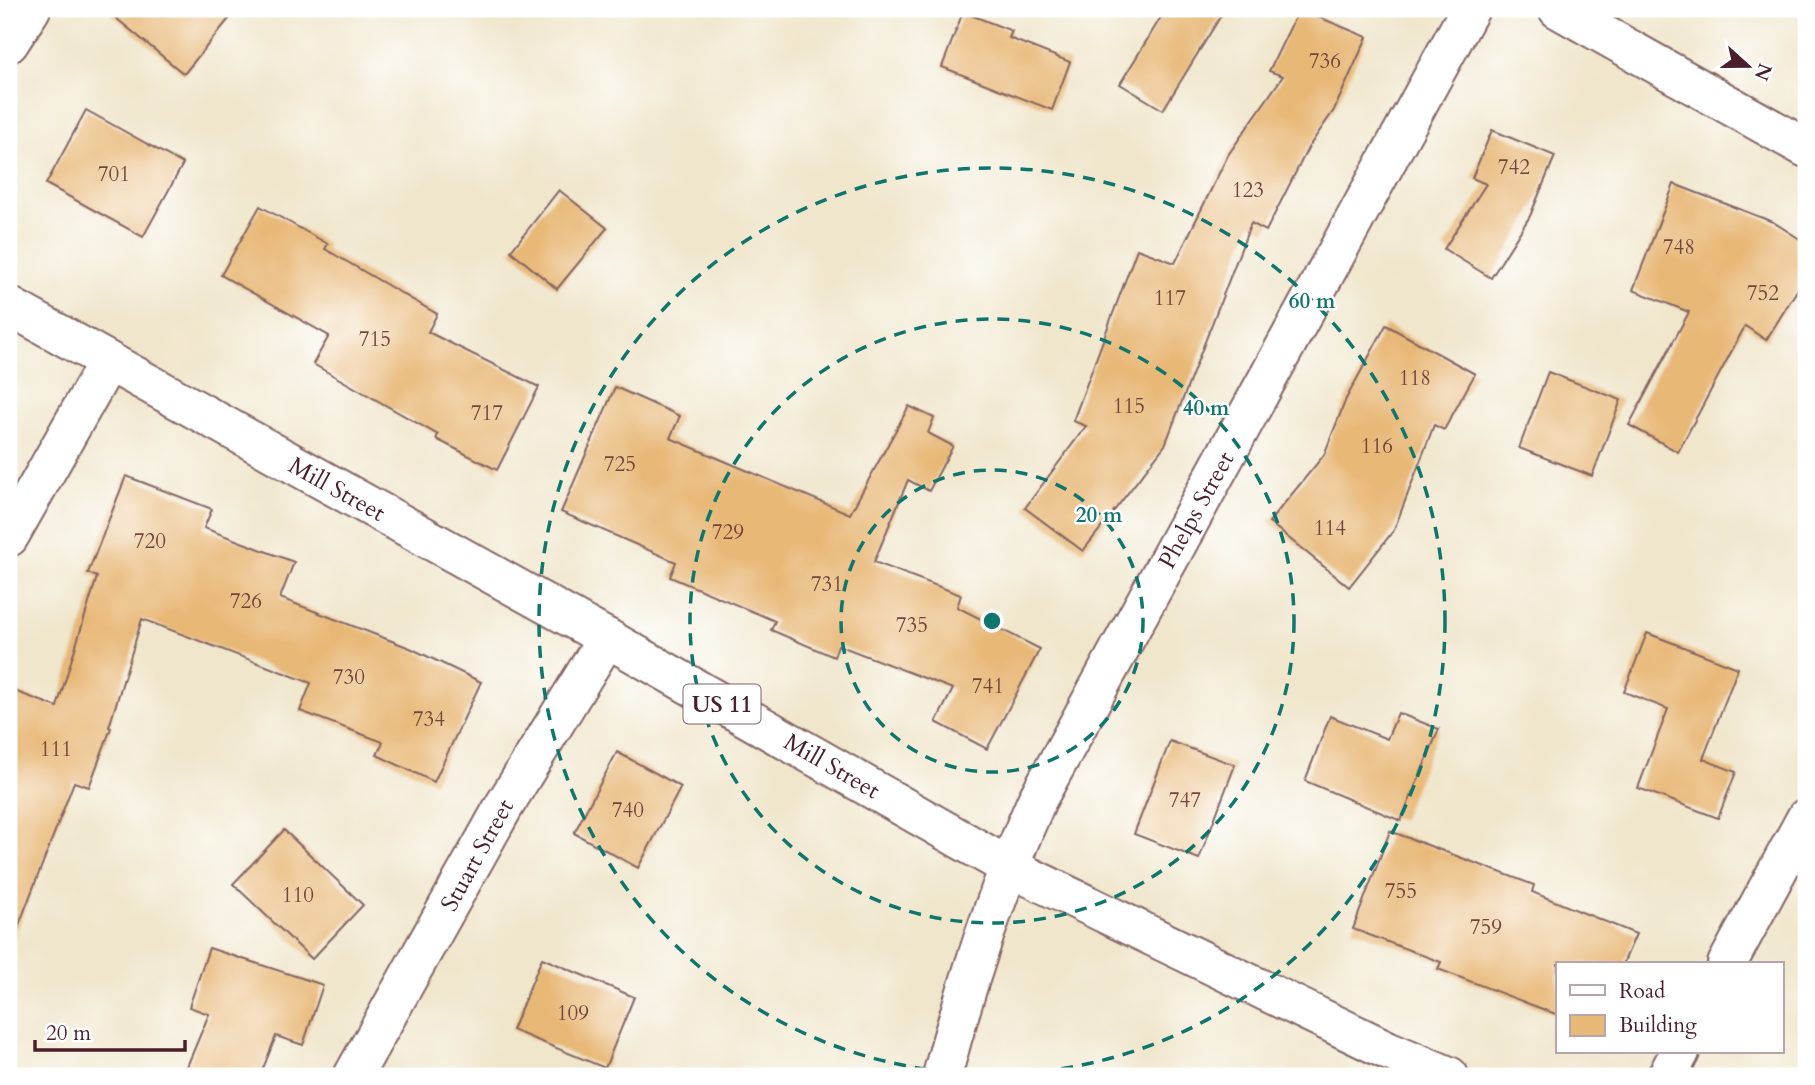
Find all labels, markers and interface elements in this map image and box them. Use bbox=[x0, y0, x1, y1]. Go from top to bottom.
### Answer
north arrow bbox=[1714, 32, 1784, 102]
house number: 736 bbox=[1309, 47, 1341, 76]
text: N bbox=[1748, 59, 1778, 85]
house number: 742 bbox=[1498, 153, 1530, 182]
house number: 701 bbox=[98, 160, 130, 189]
house number: 123 bbox=[1232, 176, 1264, 205]
house number: 748 bbox=[1663, 233, 1695, 262]
house number: 752 bbox=[1747, 279, 1779, 308]
house number: 117 bbox=[1154, 284, 1186, 313]
text: 60 m bbox=[1289, 287, 1336, 316]
house number: 715 bbox=[359, 325, 391, 354]
house number: 118 bbox=[1399, 364, 1431, 393]
house number: 115 bbox=[1113, 392, 1145, 421]
text: 40 m bbox=[1183, 394, 1230, 423]
house number: 717 bbox=[471, 399, 503, 428]
house number: 116 bbox=[1361, 432, 1393, 461]
street label: Phelps Street bbox=[1151, 445, 1242, 575]
street label: Mill Street bbox=[283, 449, 391, 530]
house number: 725 bbox=[604, 450, 636, 479]
text: 20 m bbox=[1076, 501, 1123, 530]
house number: 114 bbox=[1314, 514, 1346, 543]
house number: 729 bbox=[712, 518, 744, 547]
house number: 720 bbox=[134, 527, 166, 556]
house number: 731 bbox=[811, 570, 843, 599]
house number: 726 bbox=[230, 587, 262, 616]
centre of rings bbox=[980, 609, 1004, 633]
house number: 735 bbox=[896, 611, 928, 640]
house number: 730 bbox=[333, 663, 365, 692]
house number: 741 bbox=[972, 672, 1004, 701]
road number: US 11 bbox=[684, 684, 760, 724]
house number: 734 bbox=[413, 705, 445, 734]
street label: Mill Street bbox=[778, 726, 886, 807]
house number: 111 bbox=[40, 735, 72, 764]
house number: 747 bbox=[1169, 786, 1201, 815]
street label: Stuart Street bbox=[433, 793, 522, 917]
house number: 740 bbox=[612, 796, 644, 825]
house number: 755 bbox=[1385, 877, 1417, 906]
house number: 110 bbox=[282, 881, 314, 910]
house number: 759 bbox=[1470, 913, 1502, 942]
legend bbox=[1556, 962, 1784, 1054]
text: Road bbox=[1619, 977, 1665, 1006]
house number: 109 bbox=[557, 999, 589, 1028]
scale bar bbox=[35, 1008, 186, 1052]
text: Building bbox=[1619, 1011, 1697, 1040]
text: 20 m bbox=[46, 1019, 91, 1048]

